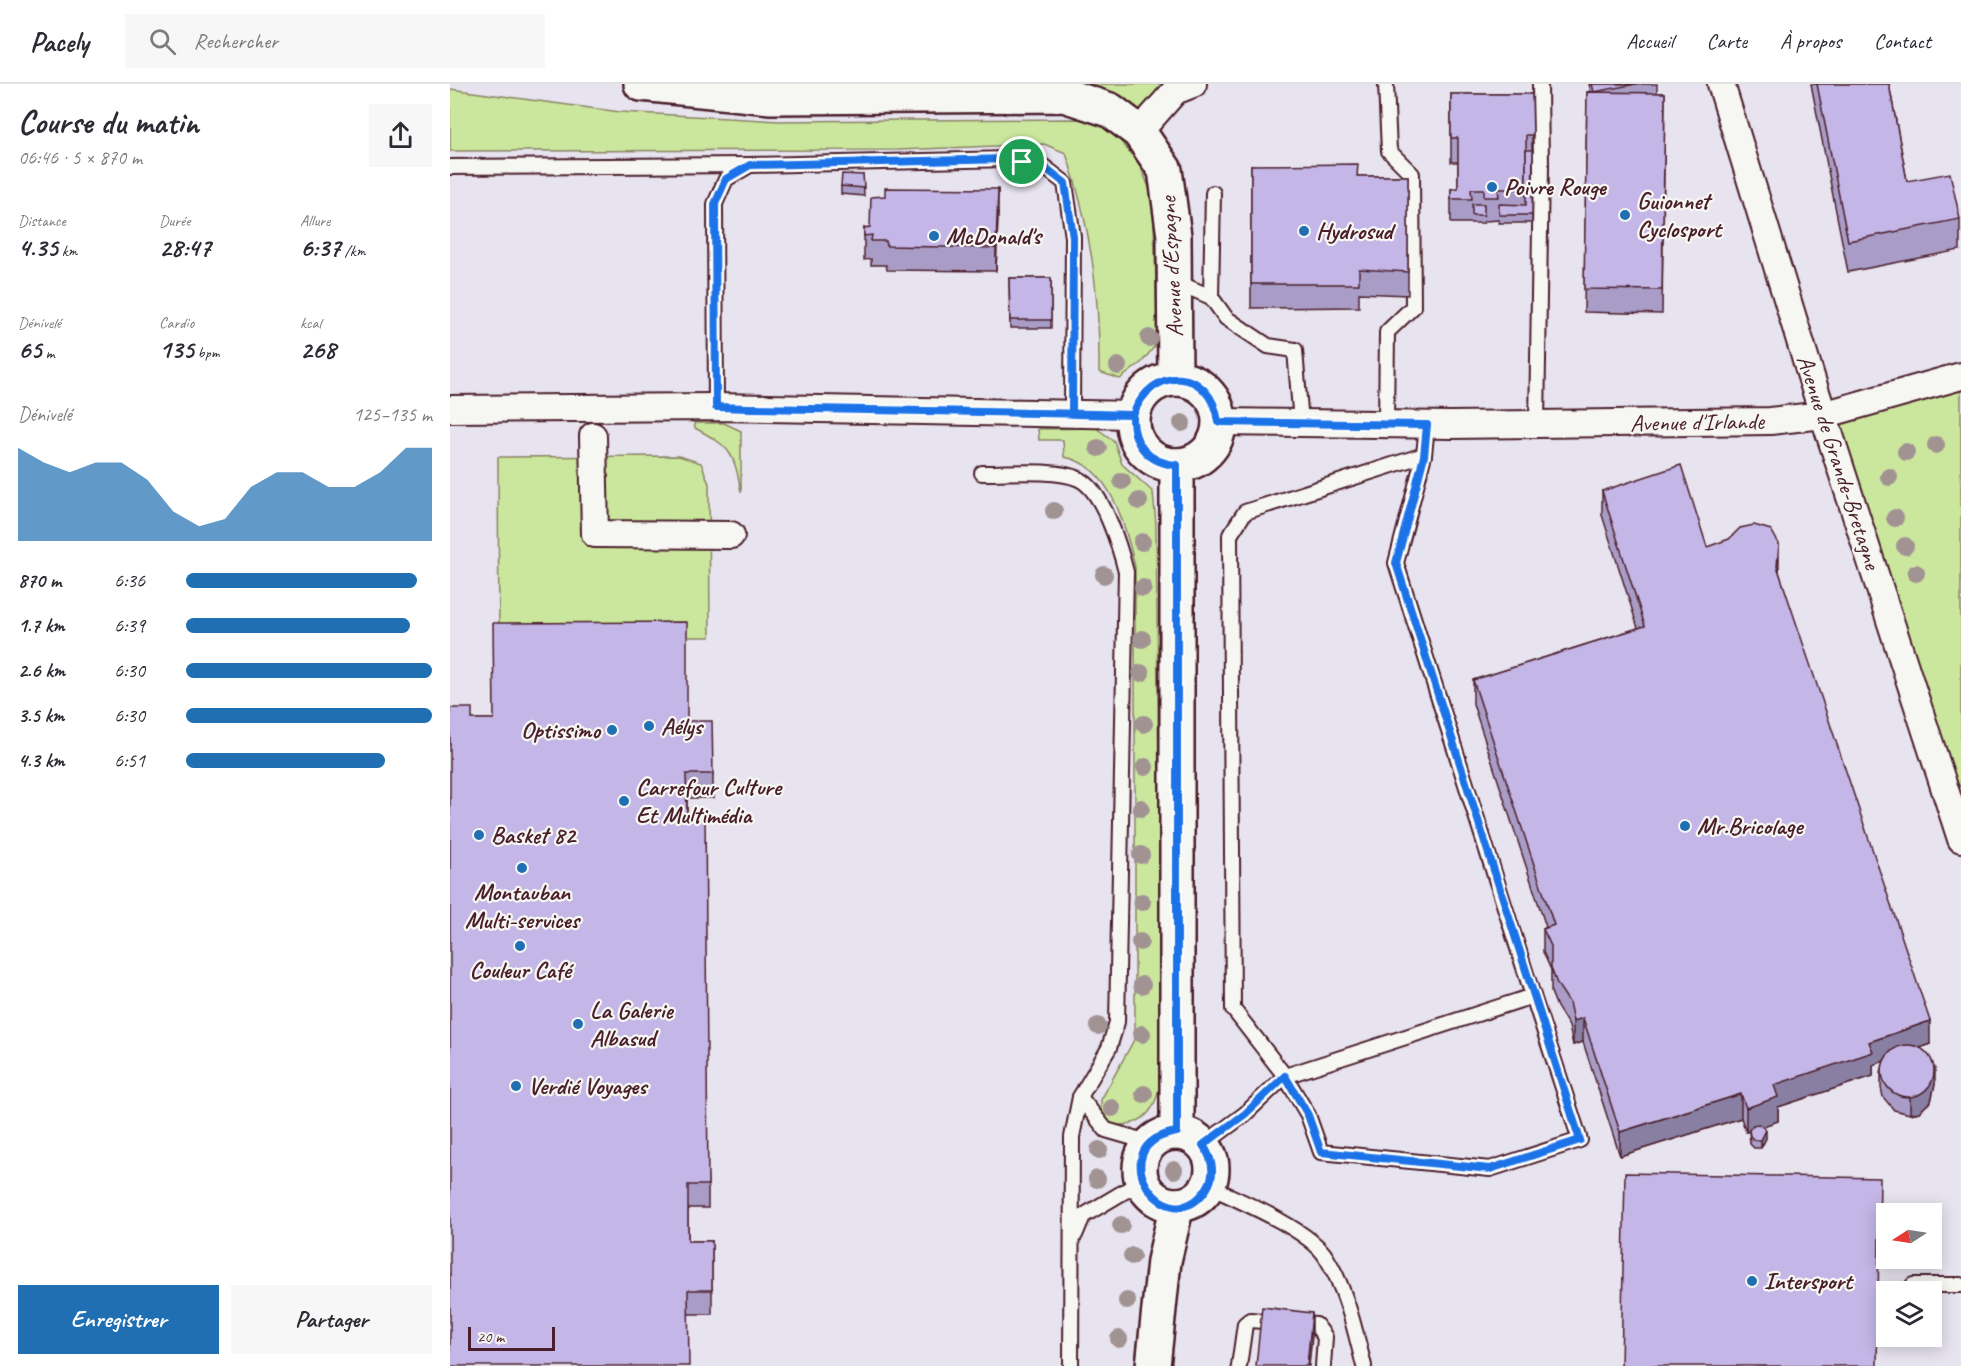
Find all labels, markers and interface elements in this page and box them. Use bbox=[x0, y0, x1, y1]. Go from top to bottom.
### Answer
search box bbox=[125, 14, 545, 68]
text: Pacely bbox=[30, 24, 89, 59]
icon: search bbox=[146, 25, 179, 58]
text: Rechercher bbox=[194, 27, 278, 55]
text: Accueil bbox=[1626, 28, 1674, 54]
text: Carte bbox=[1707, 28, 1747, 54]
text: À propos bbox=[1780, 28, 1841, 54]
text: Contact bbox=[1874, 28, 1931, 54]
text: Course du matin bbox=[18, 101, 199, 143]
button: share bbox=[369, 104, 432, 167]
pin bbox=[996, 136, 1047, 187]
text: 06:46 · 5 × 870 m bbox=[18, 145, 142, 170]
icon: arrive bbox=[1005, 145, 1038, 178]
place label: Poivre Rouge bbox=[1504, 172, 1607, 202]
marker: Poivre Rouge bbox=[1485, 180, 1499, 194]
place label: Guionnet Cyclosport bbox=[1637, 186, 1724, 244]
street label: Avenue d'Espagne bbox=[1152, 194, 1190, 338]
marker: Guionnet Cyclosport bbox=[1618, 208, 1632, 222]
text: Distance bbox=[18, 211, 66, 231]
text: Durée bbox=[159, 211, 190, 231]
text: Allure bbox=[300, 211, 330, 231]
place label: Hydrosud bbox=[1316, 216, 1396, 246]
place label: McDonald's bbox=[946, 221, 1044, 251]
marker: Hydrosud bbox=[1297, 224, 1311, 238]
marker: McDonald's bbox=[927, 229, 941, 243]
text: 4.35 bbox=[18, 231, 58, 264]
text: 28:47 bbox=[159, 231, 211, 264]
text: 6:37 bbox=[300, 231, 341, 264]
text: km bbox=[58, 241, 77, 261]
text: /km bbox=[341, 241, 366, 261]
text: Dénivelé bbox=[18, 313, 61, 333]
text: Cardio bbox=[159, 313, 194, 333]
text: kcal bbox=[300, 313, 321, 333]
text: 65 bbox=[18, 333, 42, 366]
text: 135 bbox=[159, 333, 194, 366]
text: 268 bbox=[300, 333, 336, 366]
text: m bbox=[42, 343, 54, 363]
text: bpm bbox=[194, 343, 220, 363]
street label: Avenue de Grande-Bretagne bbox=[1790, 351, 1888, 575]
text: Dénivelé bbox=[18, 402, 72, 427]
text: 125–135 m bbox=[353, 402, 432, 427]
street label: Avenue d'Irlande bbox=[1630, 406, 1766, 438]
text: 870 m bbox=[18, 568, 61, 593]
text: 6:36 bbox=[114, 568, 145, 593]
text: 1.7 km bbox=[18, 613, 64, 638]
text: 6:39 bbox=[114, 613, 145, 638]
text: 2.6 km bbox=[18, 658, 65, 683]
text: 6:30 bbox=[114, 658, 145, 683]
text: 3.5 km bbox=[18, 703, 64, 728]
text: 6:30 bbox=[114, 703, 145, 728]
place label: Aélys bbox=[661, 711, 705, 741]
place label: Optissimo bbox=[521, 715, 602, 745]
marker: Aélys bbox=[642, 719, 656, 733]
marker: Optissimo bbox=[605, 723, 619, 737]
text: 4.3 km bbox=[18, 748, 65, 773]
text: 6:51 bbox=[114, 748, 145, 773]
place label: Carrefour Culture Et Multimédia bbox=[636, 772, 783, 830]
marker: Carrefour Culture Et Multimédia bbox=[617, 794, 631, 808]
place label: Mr.Bricolage bbox=[1697, 811, 1804, 841]
marker: Mr.Bricolage bbox=[1678, 819, 1692, 833]
place label: Basket 82 bbox=[491, 820, 577, 850]
marker: Basket 82 bbox=[472, 828, 486, 842]
marker: Montauban Multi-services bbox=[515, 861, 529, 875]
place label: Montauban Multi-services bbox=[465, 877, 582, 935]
marker: Couleur Café bbox=[513, 939, 527, 953]
place label: Couleur Café bbox=[470, 955, 575, 985]
place label: La Galerie Albasud bbox=[590, 995, 674, 1053]
marker: La Galerie Albasud bbox=[571, 1017, 585, 1031]
place label: Verdié Voyages bbox=[528, 1071, 649, 1101]
marker: Verdié Voyages bbox=[509, 1079, 523, 1093]
north arrow bbox=[1876, 1203, 1942, 1269]
map controls bbox=[1876, 1203, 1942, 1347]
place label: Intersport bbox=[1764, 1266, 1855, 1296]
marker: Intersport bbox=[1745, 1274, 1759, 1288]
button: layers bbox=[1876, 1281, 1942, 1347]
button: Enregistrer bbox=[18, 1285, 219, 1354]
button: Partager bbox=[231, 1285, 432, 1354]
scale bar bbox=[468, 1324, 555, 1352]
text: 20 m bbox=[477, 1327, 504, 1347]

